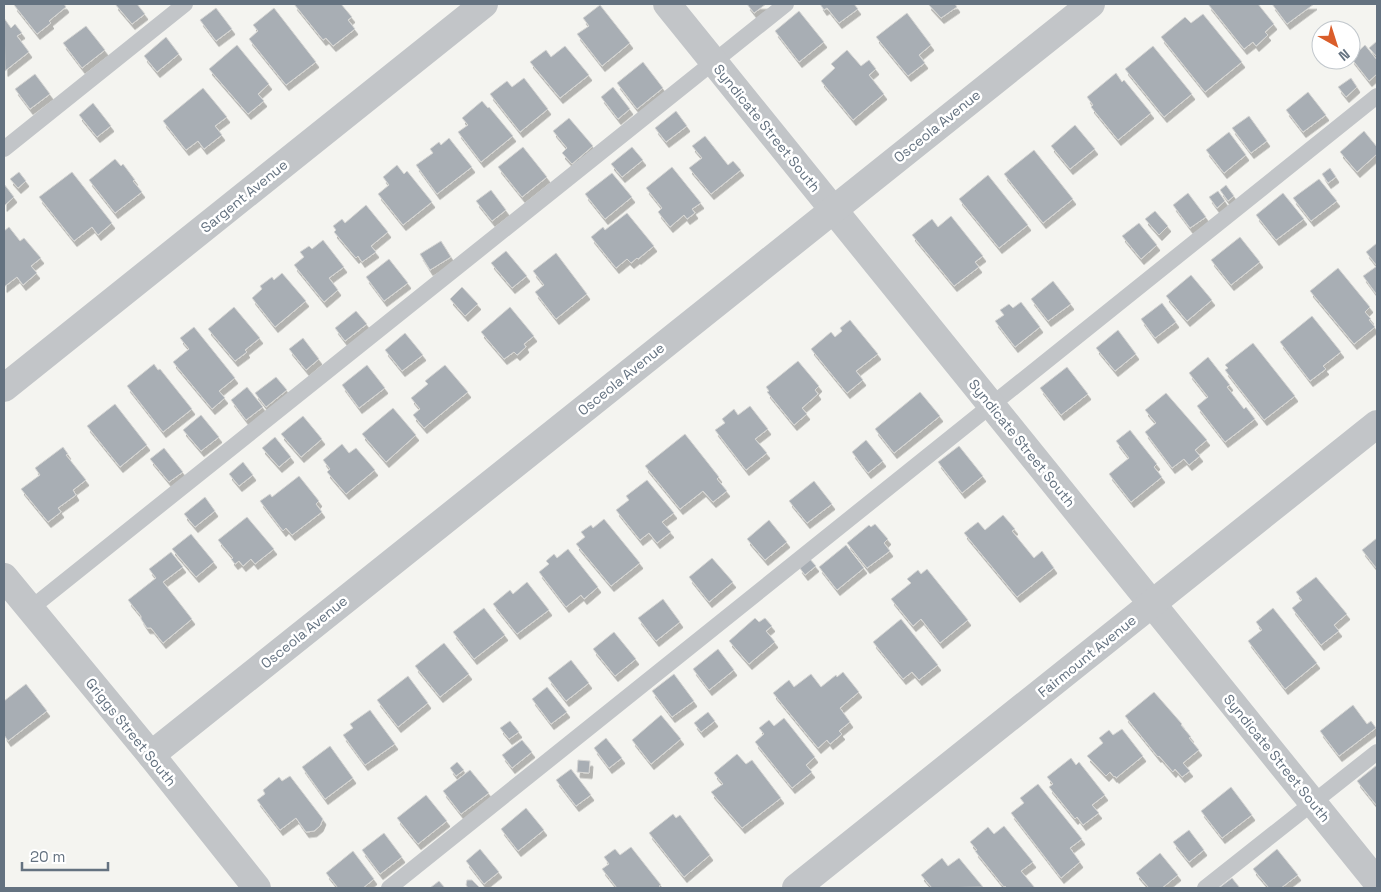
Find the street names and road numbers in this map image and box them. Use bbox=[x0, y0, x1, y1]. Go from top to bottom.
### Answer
street label: Syndicate Street South bbox=[710, 60, 824, 196]
street label: Osceola Avenue bbox=[890, 86, 984, 166]
street label: Sargent Avenue bbox=[197, 155, 291, 237]
street label: Osceola Avenue bbox=[574, 339, 668, 419]
street label: Syndicate Street South bbox=[965, 375, 1079, 511]
street label: Osceola Avenue bbox=[257, 592, 351, 672]
street label: Fairmount Avenue bbox=[1034, 611, 1140, 701]
street label: Griggs Street South bbox=[82, 674, 180, 790]
street label: Syndicate Street South bbox=[1220, 690, 1334, 826]

